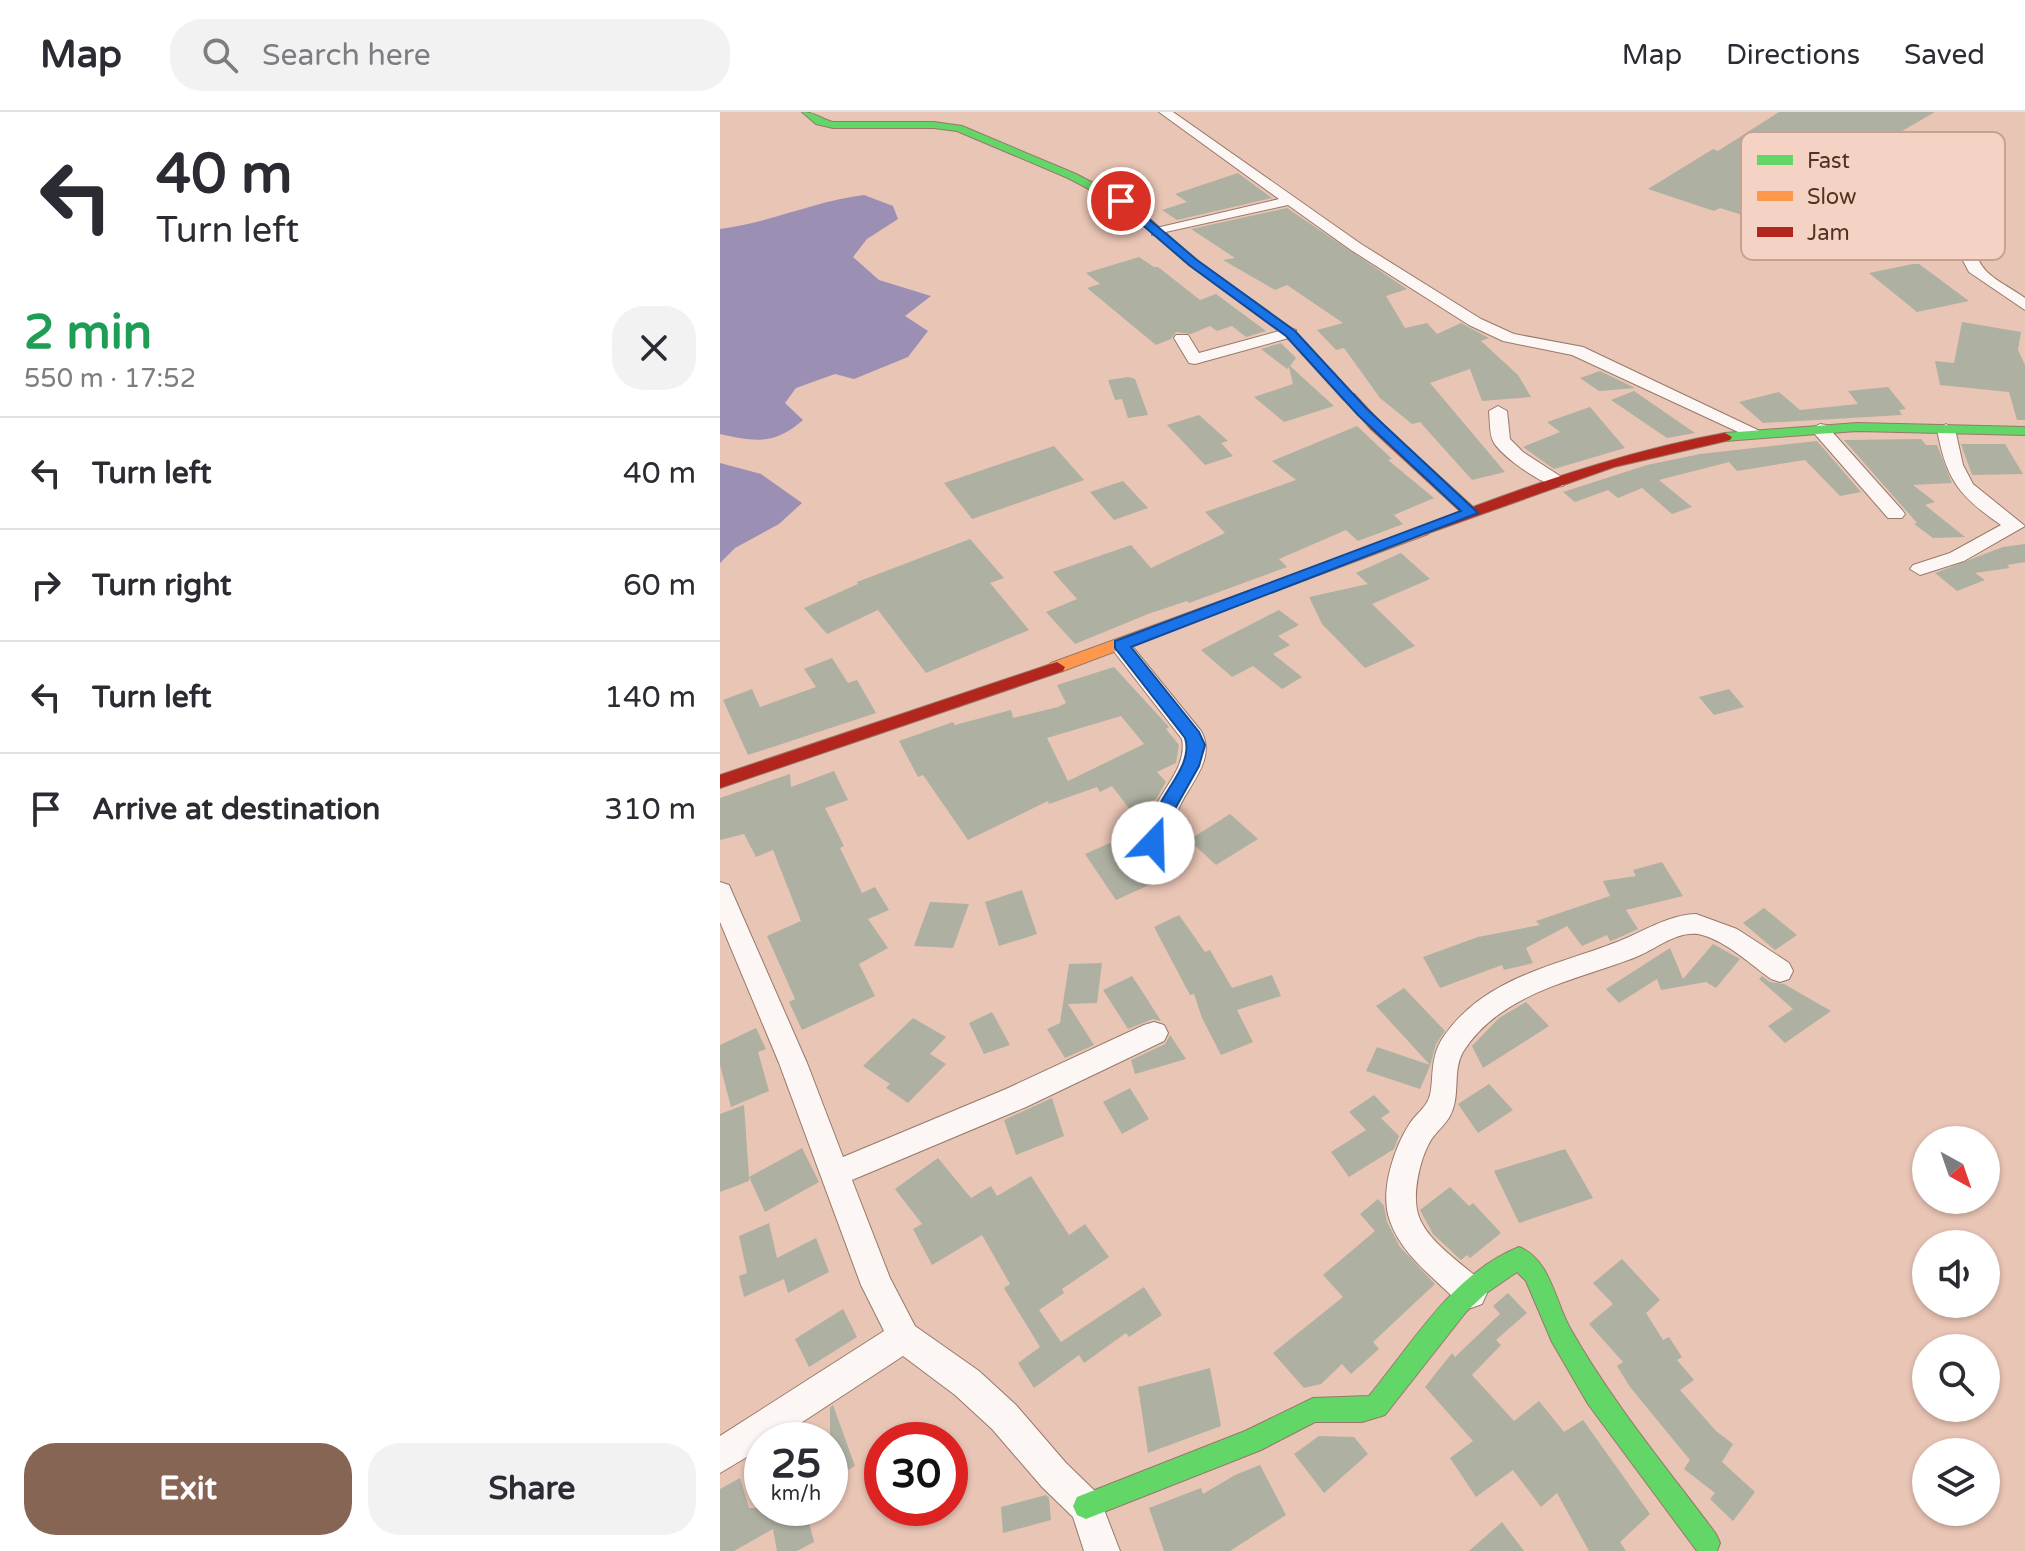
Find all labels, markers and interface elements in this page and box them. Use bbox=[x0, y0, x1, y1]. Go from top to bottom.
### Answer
search box bbox=[170, 19, 730, 91]
text: Map bbox=[40, 32, 122, 78]
icon: search bbox=[198, 33, 242, 77]
text: Search here bbox=[262, 37, 431, 74]
text: Map bbox=[1622, 38, 1682, 72]
text: Directions bbox=[1726, 38, 1860, 72]
text: Saved bbox=[1904, 38, 1985, 72]
legend bbox=[1741, 132, 2005, 260]
text: 40 m bbox=[156, 141, 292, 208]
icon: left bbox=[24, 144, 128, 248]
text: Fast bbox=[1807, 148, 1850, 174]
pin bbox=[1087, 167, 1155, 235]
icon: arrive bbox=[1099, 179, 1143, 223]
text: Slow bbox=[1807, 184, 1857, 210]
text: Turn left bbox=[156, 209, 299, 252]
text: Jam bbox=[1807, 220, 1850, 246]
text: 2 min bbox=[24, 304, 152, 362]
button: close bbox=[612, 306, 696, 390]
text: 550 m · 17:52 bbox=[24, 363, 196, 394]
icon: left bbox=[24, 451, 68, 495]
text: Turn left bbox=[92, 455, 211, 492]
text: 40 m bbox=[623, 455, 696, 492]
icon: right bbox=[24, 563, 68, 607]
text: Turn right bbox=[92, 567, 232, 604]
text: 60 m bbox=[623, 567, 696, 604]
icon: left bbox=[24, 675, 68, 719]
text: Turn left bbox=[92, 679, 211, 716]
text: 140 m bbox=[604, 679, 696, 716]
icon: arrive bbox=[24, 787, 68, 831]
text: Arrive at destination bbox=[92, 791, 380, 828]
text: 310 m bbox=[604, 791, 696, 828]
position arrow bbox=[1111, 801, 1195, 885]
north arrow bbox=[1912, 1126, 2000, 1214]
map controls bbox=[1912, 1126, 2000, 1526]
button: sound bbox=[1912, 1230, 2000, 1318]
button: search bbox=[1912, 1334, 2000, 1422]
speed limit sign: 30 bbox=[864, 1422, 968, 1526]
button: layers bbox=[1912, 1438, 2000, 1526]
text: 25 bbox=[771, 1440, 821, 1488]
button: Exit bbox=[24, 1443, 352, 1535]
button: Share bbox=[368, 1443, 696, 1535]
text: km/h bbox=[771, 1482, 821, 1506]

